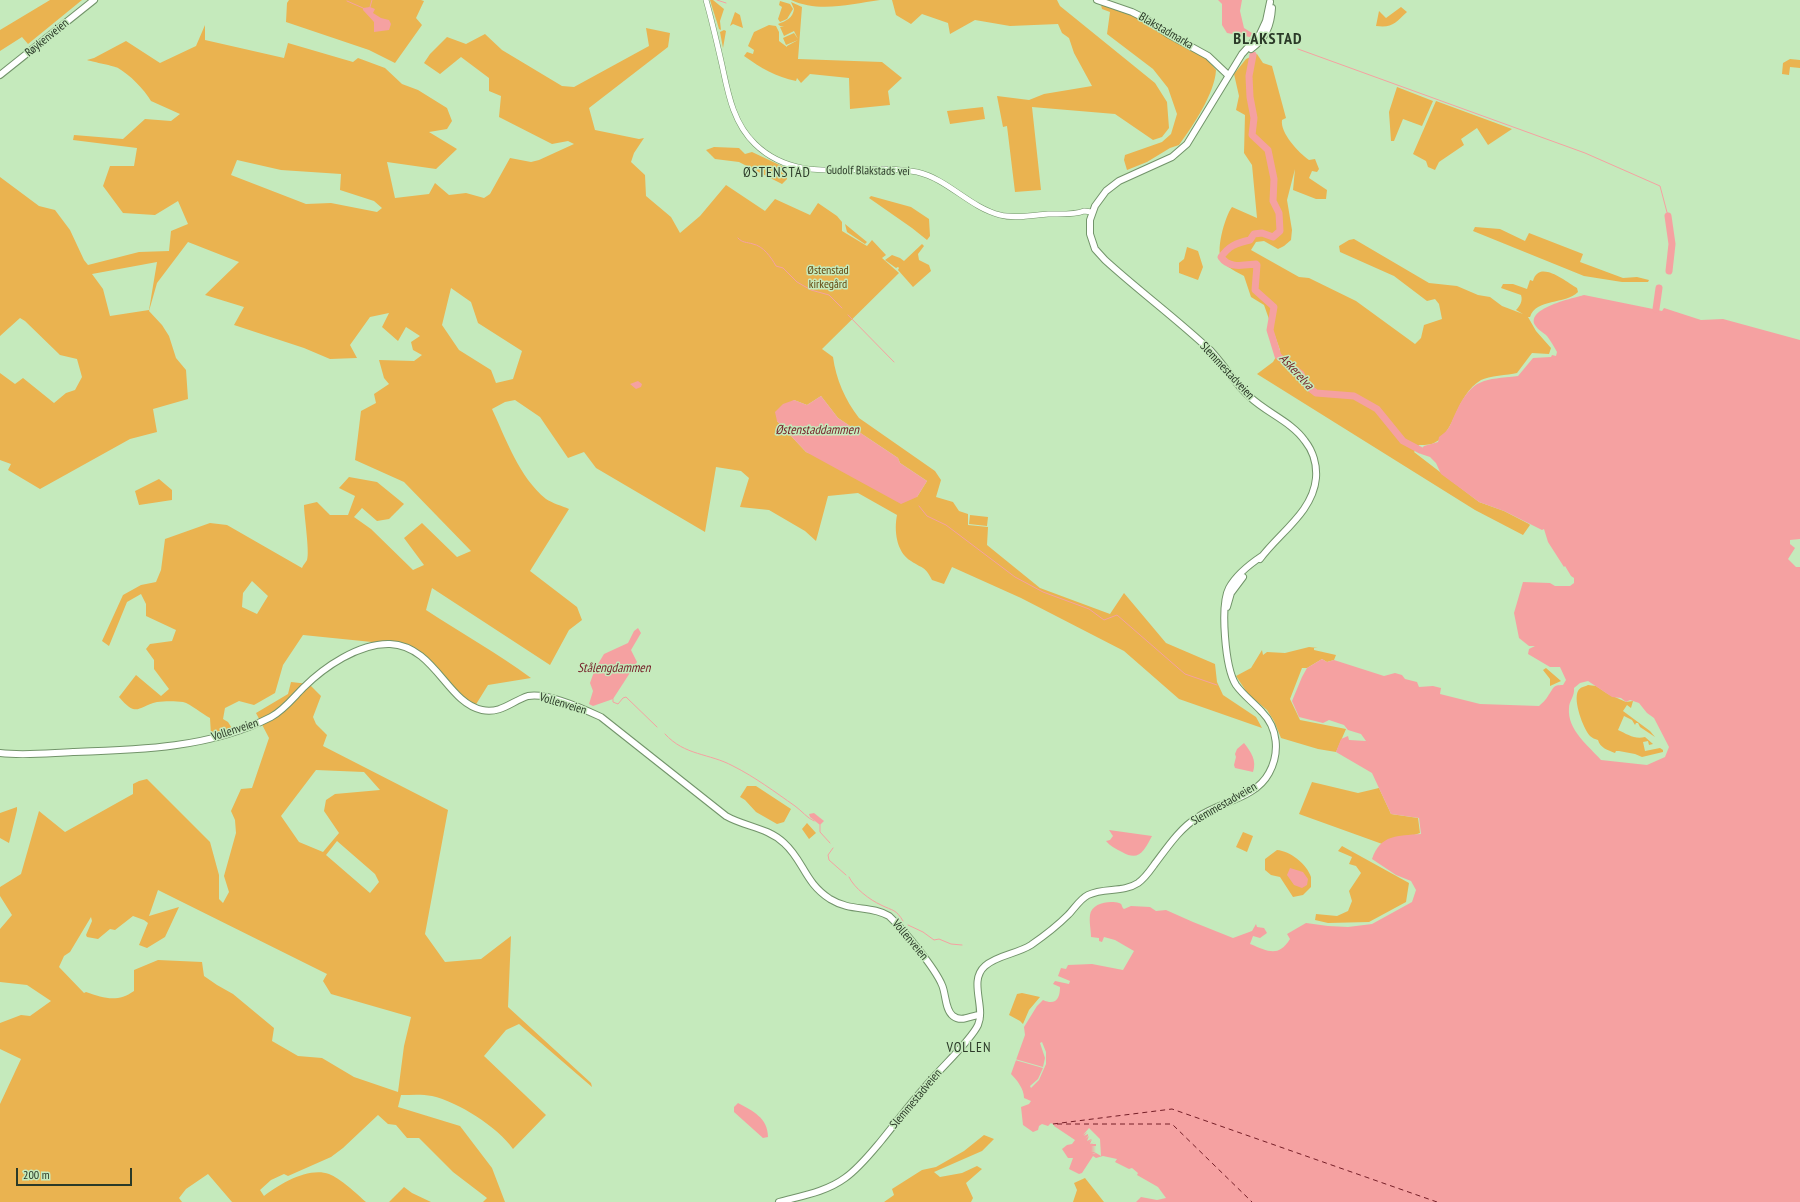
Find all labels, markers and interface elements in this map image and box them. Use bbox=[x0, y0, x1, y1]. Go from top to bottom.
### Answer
street label: Blakstadmarka bbox=[1136, 10, 1196, 52]
street label: Røykenveien bbox=[22, 16, 72, 60]
district label: BLAKSTAD bbox=[1233, 29, 1303, 49]
street label: Gudolf Blakstads vei bbox=[826, 163, 910, 179]
district label: ØSTENSTAD bbox=[743, 165, 811, 181]
park label: Østenstad kirkegård bbox=[807, 264, 849, 292]
street label: Slemmestadveien bbox=[1197, 339, 1257, 403]
water label: Askerelva bbox=[1276, 351, 1316, 393]
water label: Østenstaddammen bbox=[775, 422, 859, 438]
water label: Stålengdammen bbox=[578, 660, 650, 676]
street label: Vollenveien bbox=[538, 690, 588, 718]
street label: Vollenveien bbox=[210, 716, 260, 744]
street label: Slemmestadveien bbox=[1189, 779, 1259, 829]
street label: Vollenveien bbox=[889, 917, 931, 963]
district label: VOLLEN bbox=[946, 1040, 992, 1056]
street label: Slemmestadveien bbox=[887, 1066, 945, 1132]
scale bar bbox=[18, 1160, 134, 1186]
text: 200 m bbox=[23, 1167, 50, 1182]

